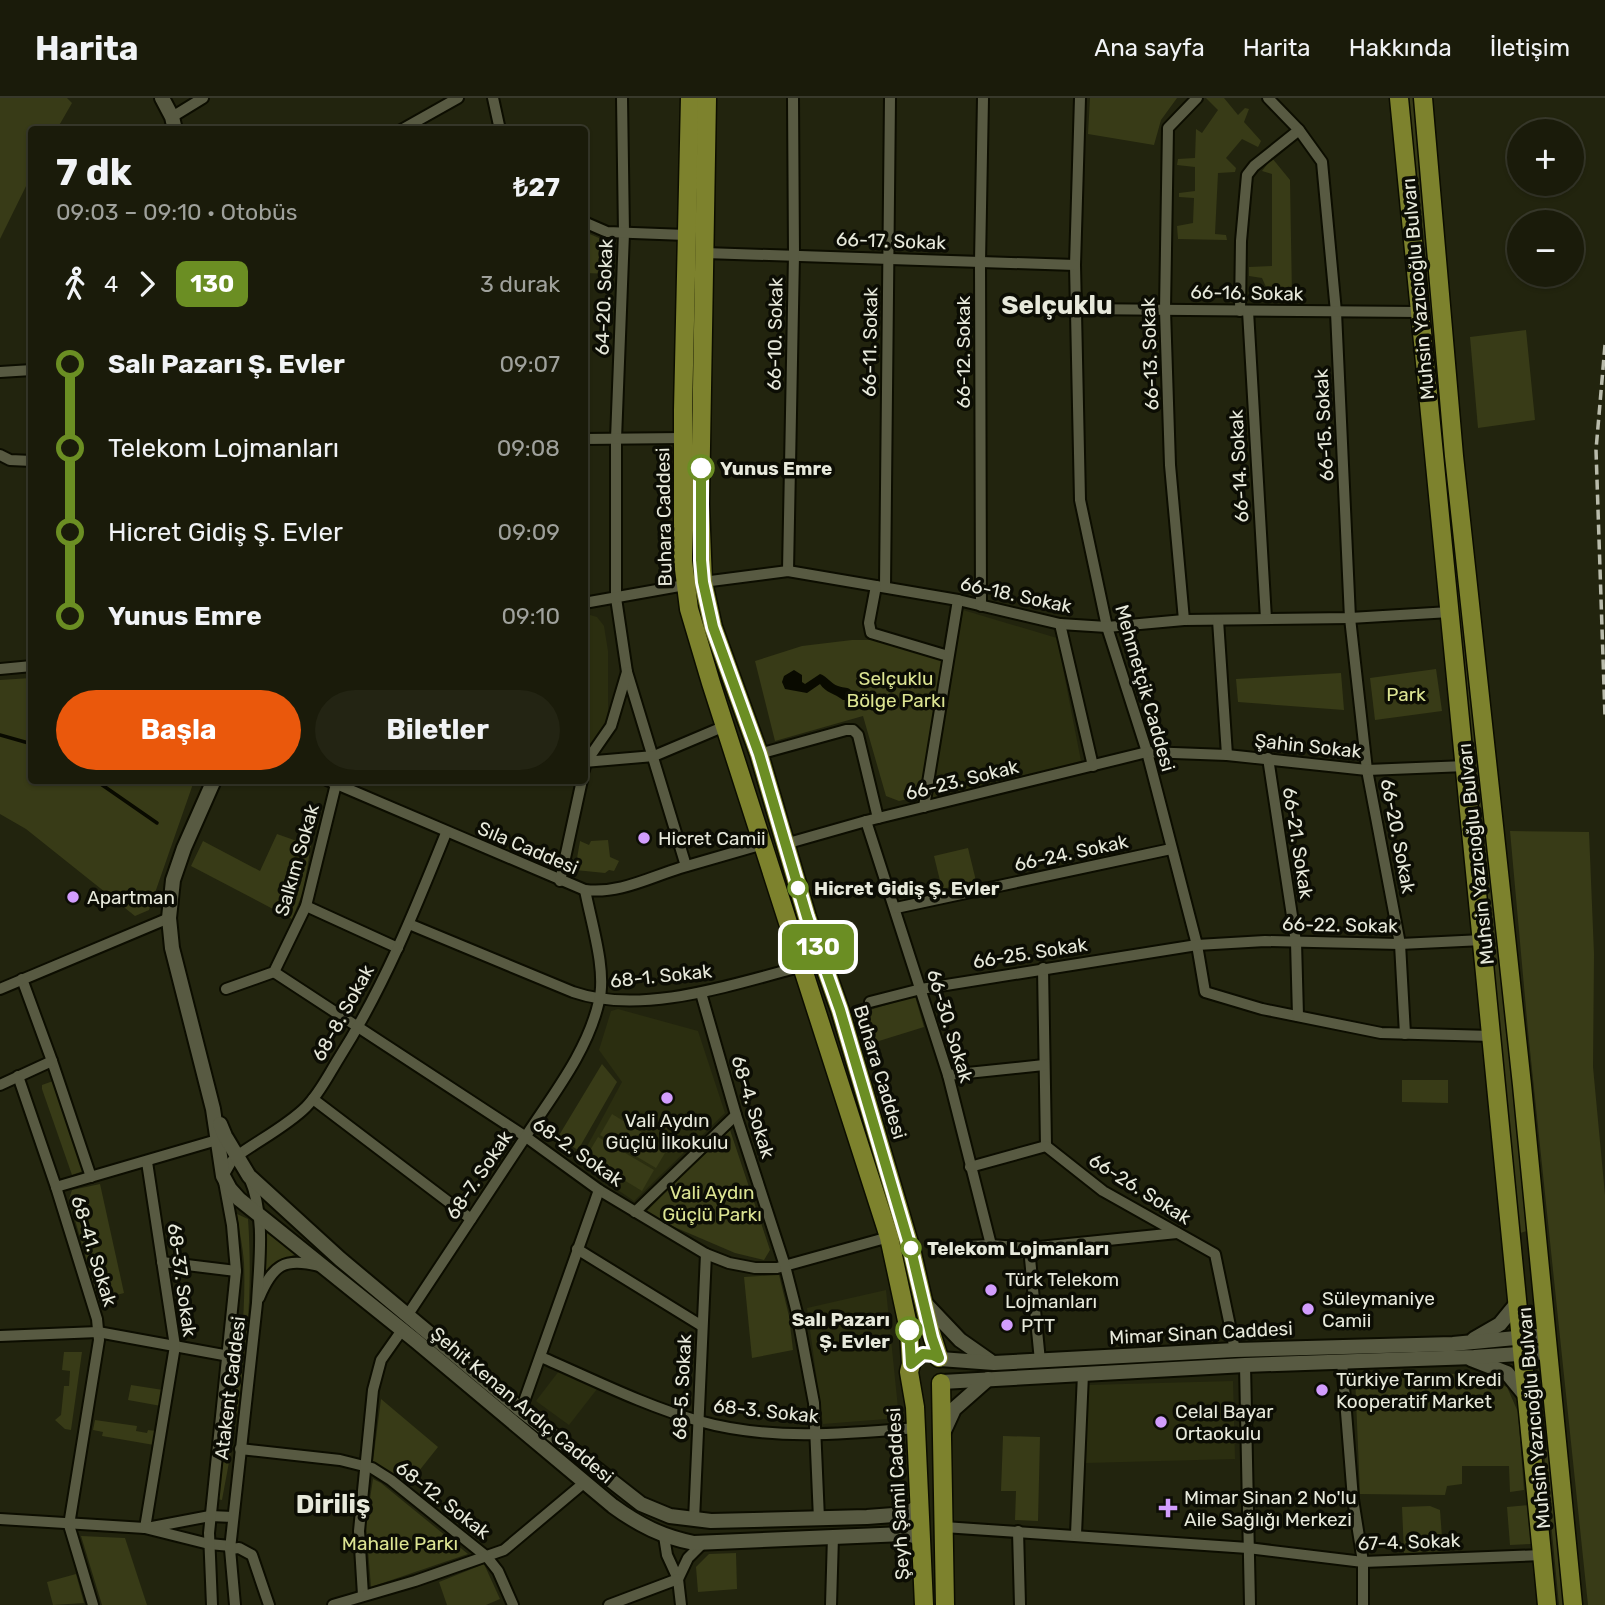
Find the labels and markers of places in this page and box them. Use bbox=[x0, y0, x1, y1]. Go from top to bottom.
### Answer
marker: Yunus Emre bbox=[688, 455, 714, 481]
place label: Yunus Emre bbox=[720, 457, 832, 480]
place label: Hicret Camii bbox=[658, 827, 766, 850]
marker: Hicret Camii bbox=[636, 830, 652, 846]
place label: Hicret Gidiş Ş. Evler bbox=[814, 877, 1000, 900]
marker: Hicret Gidiş Ş. Evler bbox=[788, 878, 808, 898]
place label: Apartman bbox=[87, 886, 175, 909]
marker: Apartman bbox=[65, 889, 81, 905]
marker: Vali Aydın Güçlü İlkokulu bbox=[659, 1090, 675, 1106]
place label: Vali Aydın Güçlü İlkokulu bbox=[606, 1109, 728, 1154]
place label: Telekom Lojmanları bbox=[927, 1237, 1109, 1260]
marker: Telekom Lojmanları bbox=[901, 1238, 921, 1258]
place label: Türk Telekom Lojmanları bbox=[1005, 1268, 1119, 1313]
marker: Türk Telekom Lojmanları bbox=[983, 1282, 999, 1298]
place label: Süleymaniye Camii bbox=[1322, 1287, 1435, 1332]
marker: Süleymaniye Camii bbox=[1300, 1301, 1316, 1317]
place label: Salı Pazarı Ş. Evler bbox=[792, 1308, 890, 1353]
place label: PTT bbox=[1021, 1314, 1055, 1337]
marker: Salı Pazarı Ş. Evler bbox=[896, 1317, 922, 1343]
marker: PTT bbox=[999, 1317, 1015, 1333]
place label: Türkiye Tarım Kredi Kooperatif Market bbox=[1336, 1368, 1502, 1413]
marker: Türkiye Tarım Kredi Kooperatif Market bbox=[1314, 1382, 1330, 1398]
place label: Celal Bayar Ortaokulu bbox=[1175, 1400, 1274, 1445]
marker: Celal Bayar Ortaokulu bbox=[1153, 1414, 1169, 1430]
place label: Mimar Sinan 2 No'lu Aile Sağlığı Merkezi bbox=[1184, 1486, 1357, 1531]
marker: Mimar Sinan 2 No'lu Aile Sağlığı Merkezi bbox=[1158, 1498, 1178, 1518]

